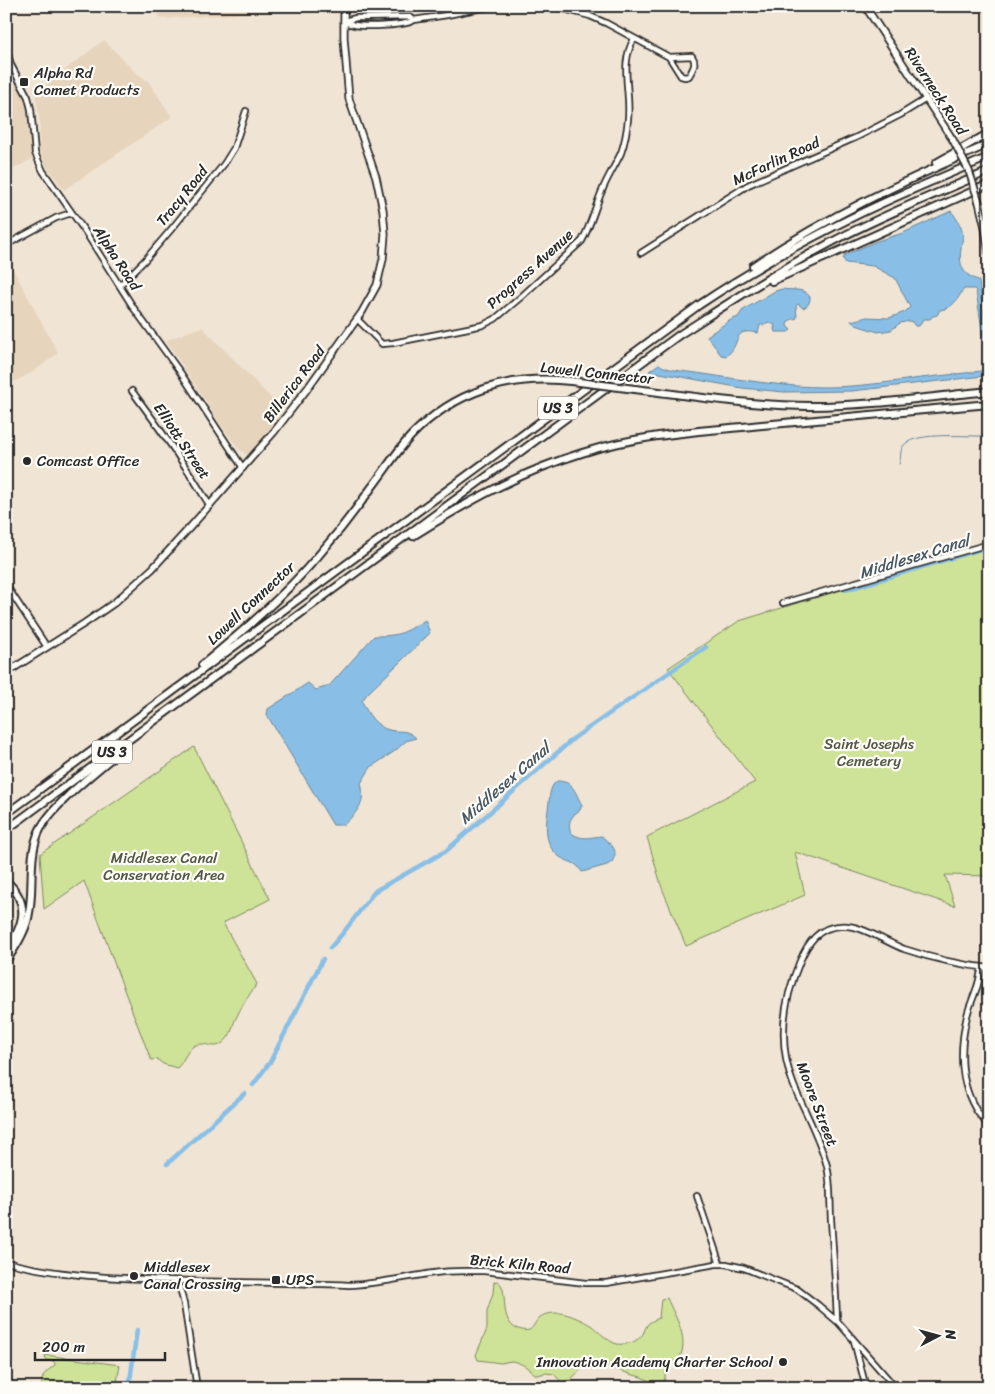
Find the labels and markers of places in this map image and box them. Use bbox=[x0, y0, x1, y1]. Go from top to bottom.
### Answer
place label: Alpha Rd Comet Products bbox=[33, 60, 140, 103]
marker: Alpha Rd Comet Products bbox=[18, 76, 30, 88]
place label: Comcast Office bbox=[37, 448, 140, 474]
marker: Comcast Office bbox=[21, 455, 33, 467]
place label: Middlesex Canal Crossing bbox=[144, 1254, 242, 1297]
place label: UPS bbox=[286, 1267, 315, 1293]
marker: Middlesex Canal Crossing bbox=[128, 1270, 140, 1282]
marker: UPS bbox=[270, 1274, 282, 1286]
place label: Innovation Academy Charter School bbox=[536, 1349, 774, 1375]
marker: Innovation Academy Charter School bbox=[777, 1356, 789, 1368]

